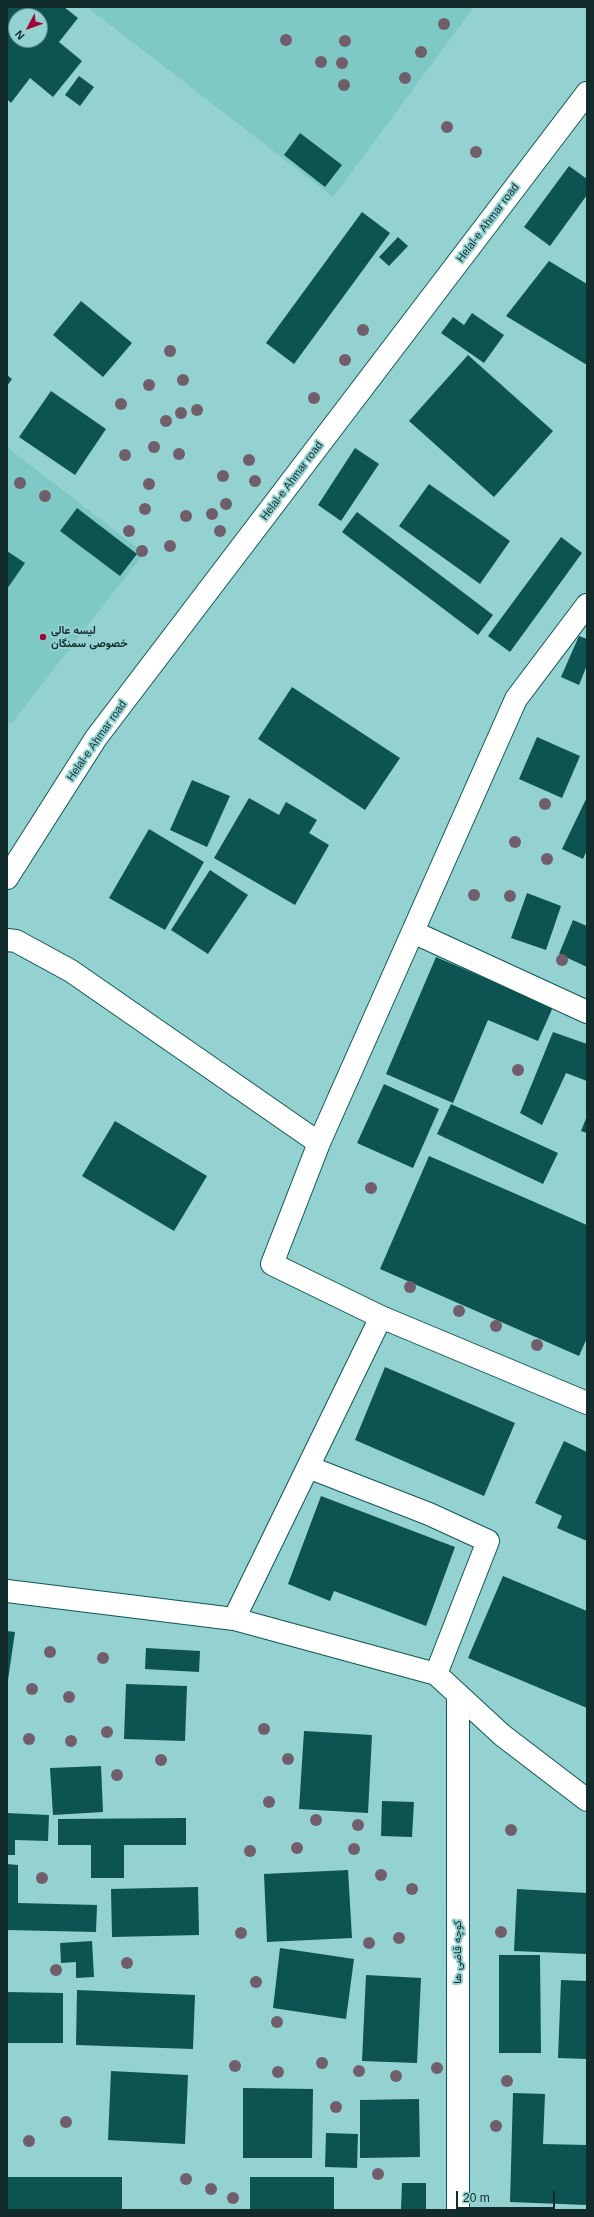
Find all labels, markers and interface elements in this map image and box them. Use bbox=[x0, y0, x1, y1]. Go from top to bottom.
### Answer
north arrow bbox=[8, 8, 48, 48]
text: N bbox=[13, 28, 27, 42]
street label: Helal-e Ahmar road bbox=[454, 181, 522, 265]
street label: Helal-e Ahmar road bbox=[258, 439, 326, 523]
place label: لیسه عالی خصوصی سمنگان bbox=[51, 624, 128, 650]
marker: لیسه عالی خصوصی سمنگان bbox=[38, 632, 48, 642]
street label: Helal-e Ahmar road bbox=[64, 698, 130, 784]
street label: کوچه قاضی ها bbox=[451, 1920, 465, 1984]
scale bar bbox=[458, 2183, 557, 2209]
text: 20 m bbox=[463, 2191, 490, 2205]

